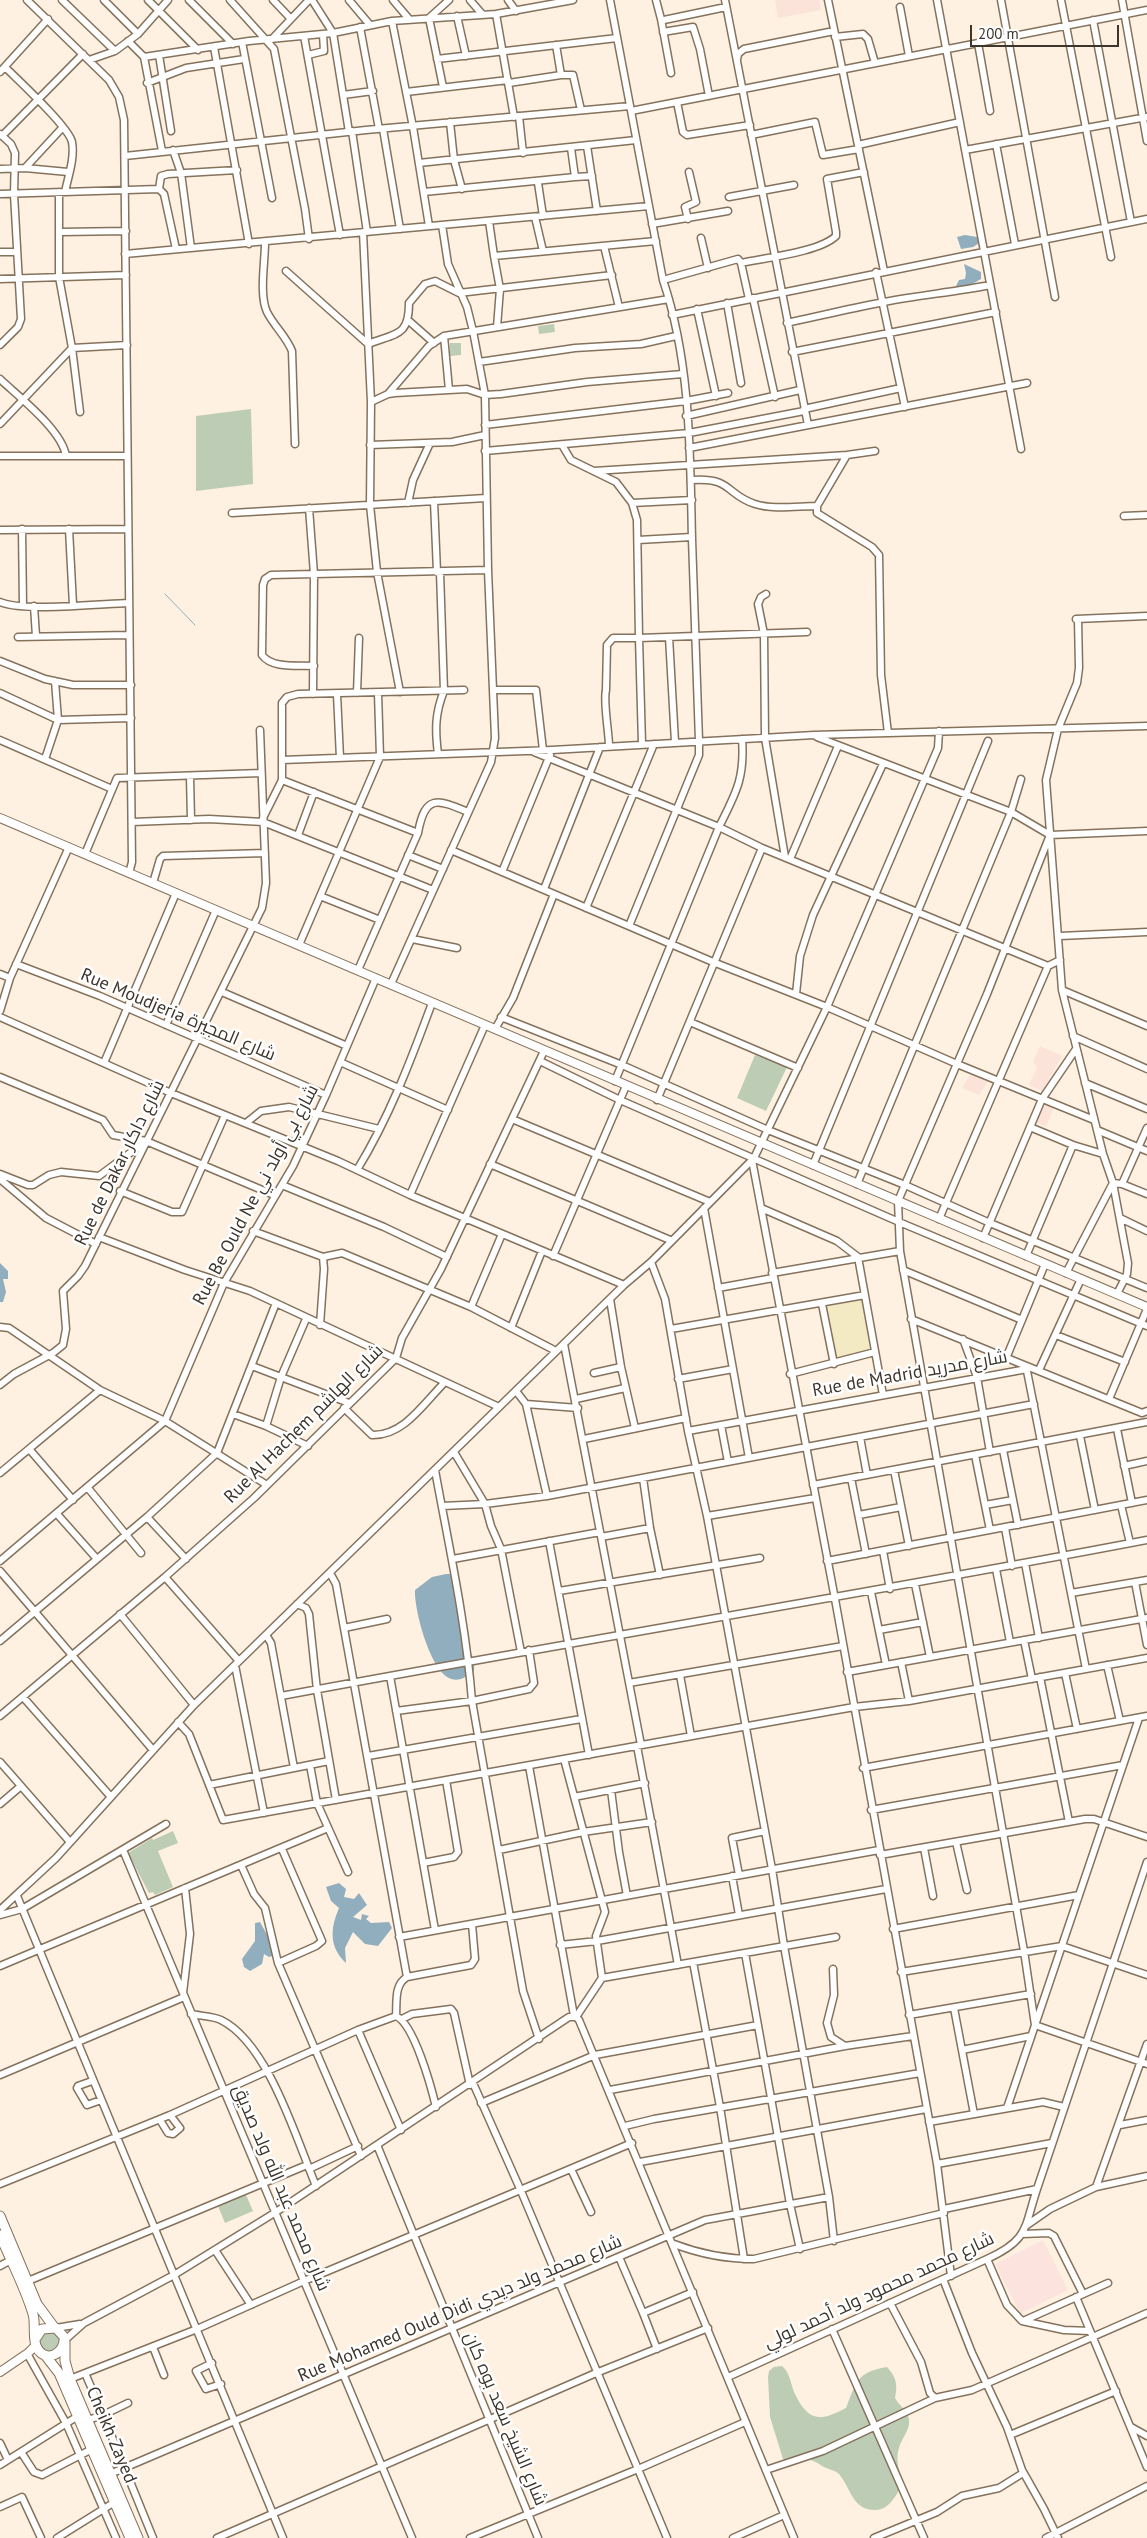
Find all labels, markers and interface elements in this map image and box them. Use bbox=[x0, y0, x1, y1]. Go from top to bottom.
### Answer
scale bar bbox=[972, 15, 1121, 47]
text: 200 m bbox=[978, 24, 1019, 43]
street label: Rue Moudjeria شارع المجيرة bbox=[77, 964, 279, 1066]
street label: Rue de Dakar شارع داكار bbox=[71, 1077, 169, 1249]
street label: Rue Be Ould Ne شارع بي أولد ني bbox=[189, 1081, 323, 1309]
street label: Rue Al Hachem شارع الهاشم bbox=[220, 1340, 388, 1508]
street label: Rue de Madrid شارع مدريد bbox=[811, 1346, 1009, 1402]
street label: شارع محمد عبد الله ولد صديق bbox=[228, 2082, 334, 2294]
street label: شارع محمد محمود ولد أحمد لولي bbox=[760, 2228, 998, 2354]
street label: Rue Mohamed Ould Didi شارع محمد ولد ديدي bbox=[295, 2231, 625, 2387]
street label: شارع الشيخ سعد بوه كان bbox=[459, 2329, 551, 2509]
street label: Cheikh Zayed bbox=[81, 2384, 141, 2486]

